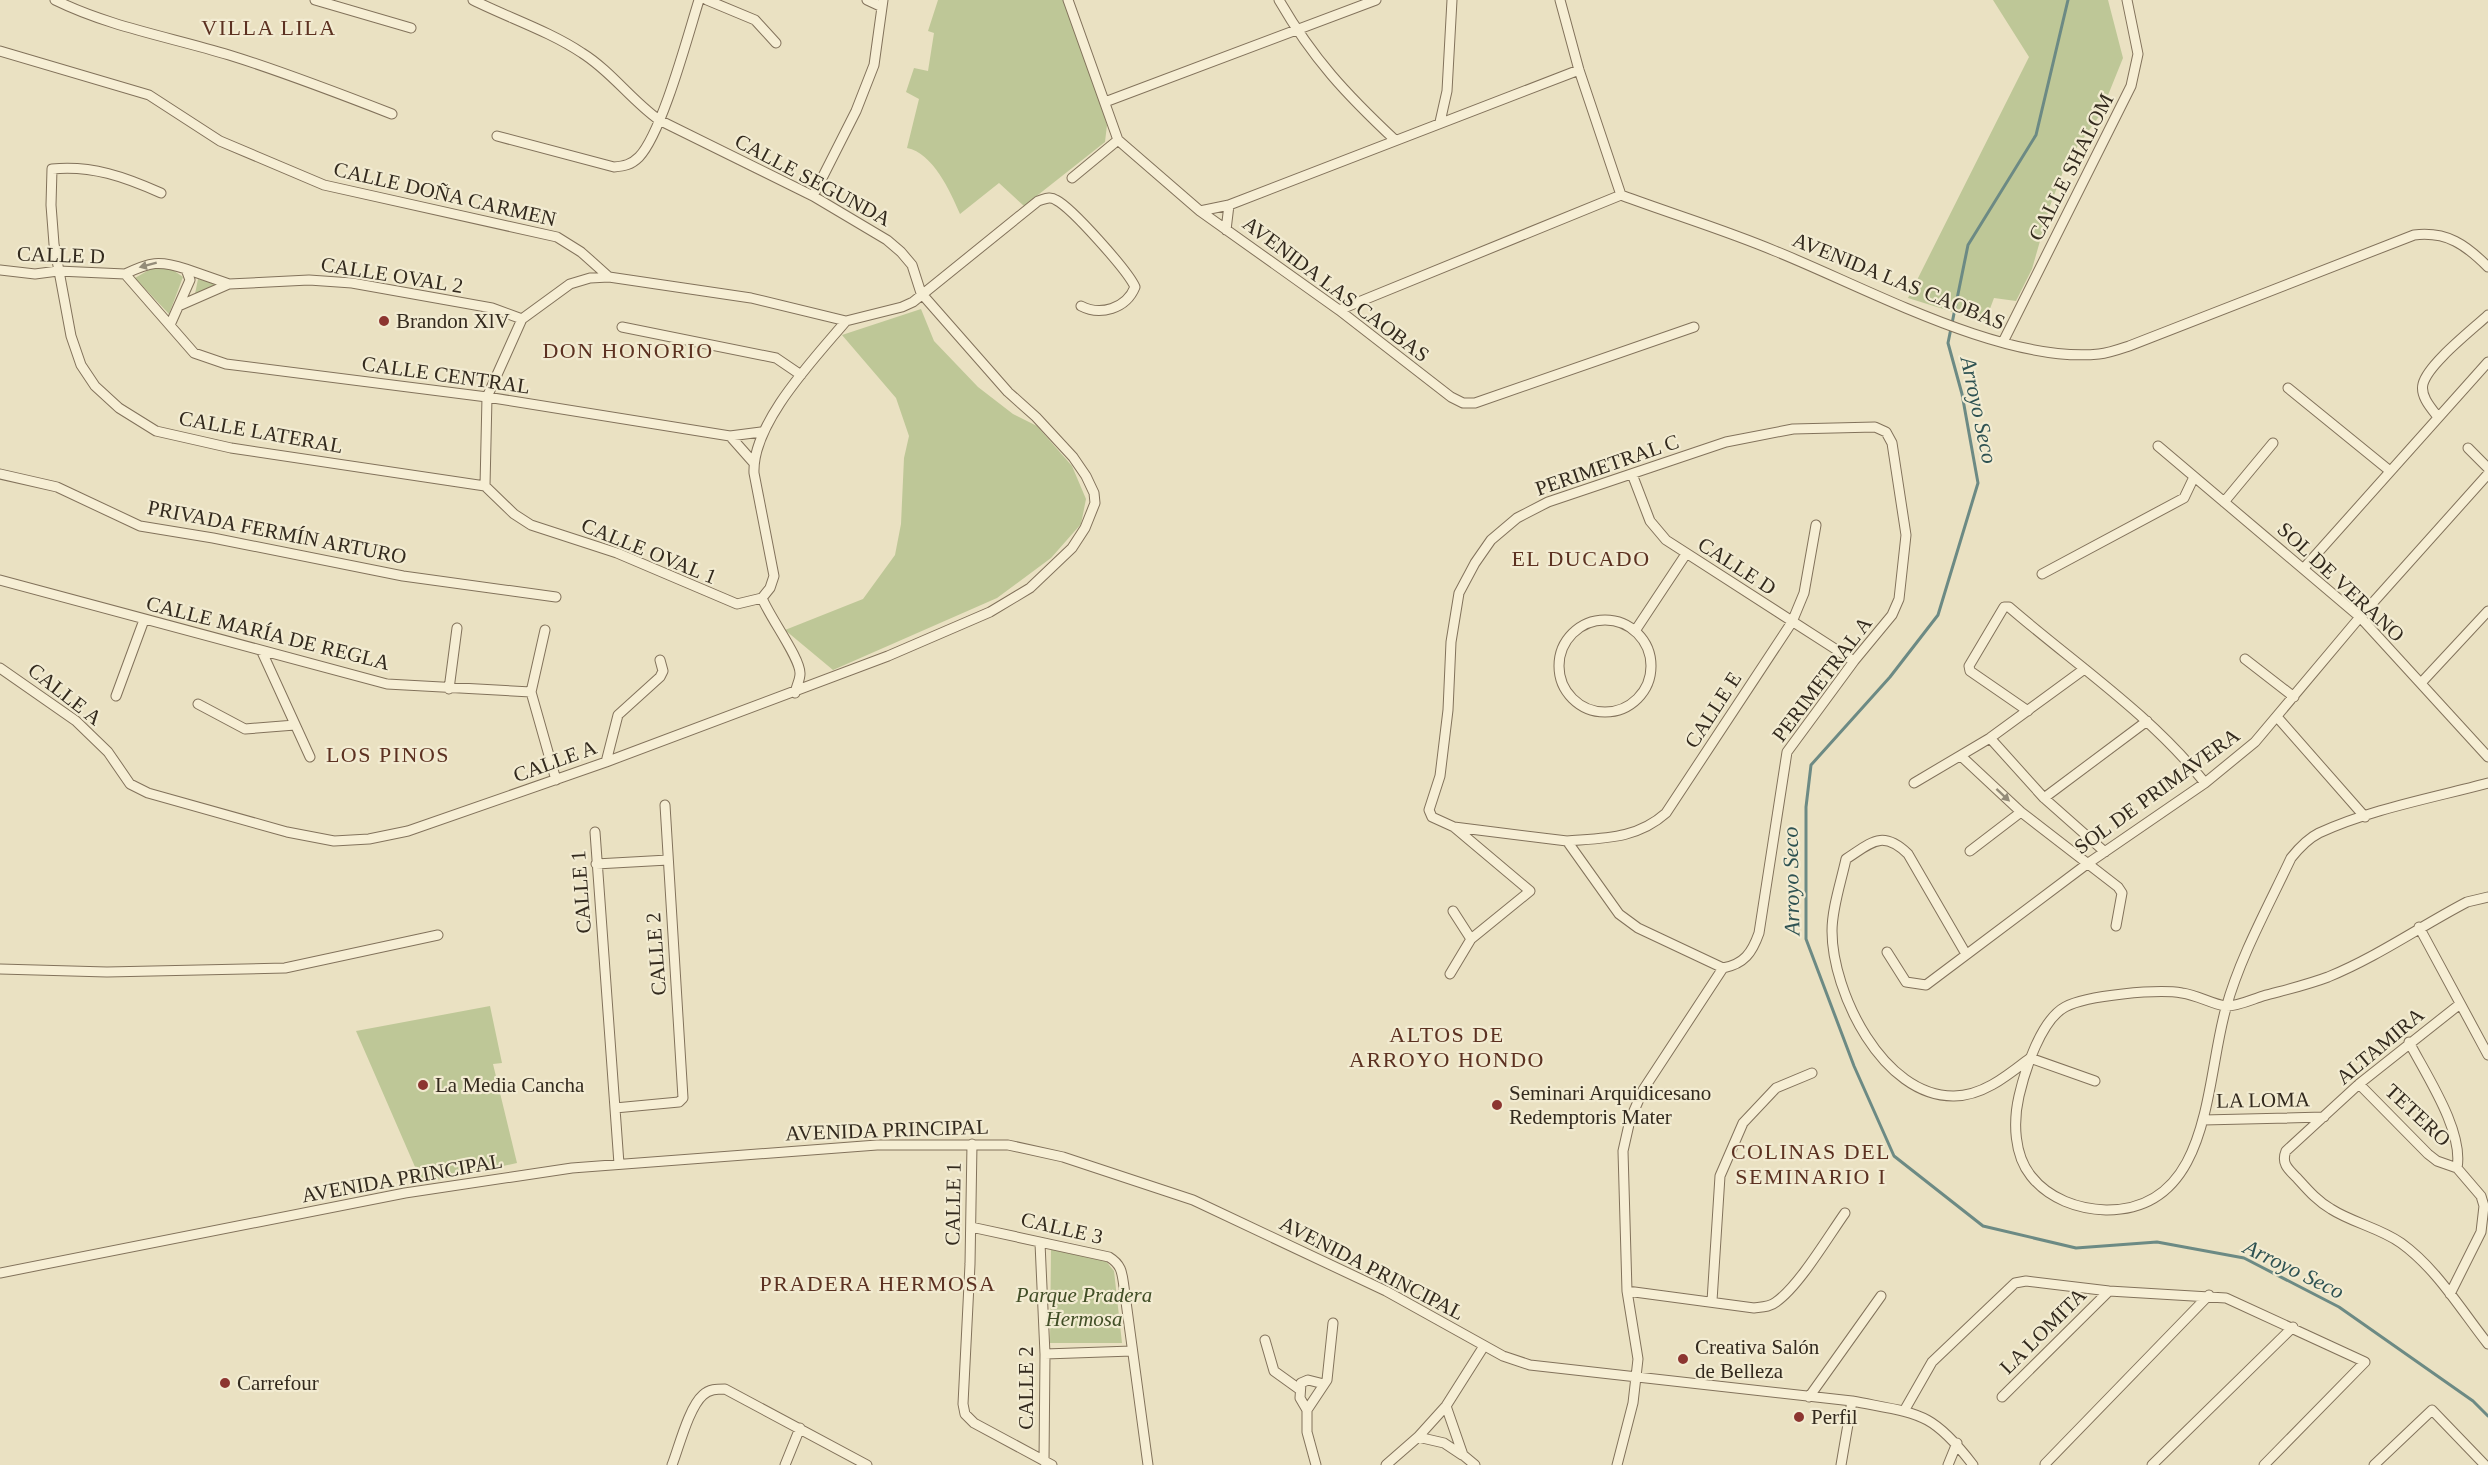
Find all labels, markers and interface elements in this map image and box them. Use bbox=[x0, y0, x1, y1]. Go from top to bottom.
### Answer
district label: VILLA LILA bbox=[201, 15, 337, 40]
street label: CALLE SHALOM bbox=[2024, 89, 2119, 244]
street label: CALLE SEGUNDA bbox=[731, 129, 896, 232]
street label: CALLE DOÑA CARMEN bbox=[331, 157, 559, 231]
street label: AVENIDA LAS CAOBAS bbox=[1238, 211, 1434, 367]
street label: AVENIDA LAS CAOBAS bbox=[1789, 227, 2009, 335]
street label: CALLE D bbox=[17, 241, 105, 269]
street label: CALLE OVAL 2 bbox=[319, 252, 465, 298]
one-way arrow bbox=[139, 261, 157, 271]
place label: Brandon XlV bbox=[396, 309, 510, 333]
marker: Brandon XlV bbox=[377, 314, 391, 328]
district label: DON HONORIO bbox=[542, 338, 714, 363]
street label: CALLE CENTRAL bbox=[360, 351, 532, 399]
water label: Arroyo Seco bbox=[1955, 352, 2003, 466]
street label: CALLE LATERAL bbox=[177, 406, 345, 458]
street label: PERIMETRAL C bbox=[1532, 429, 1682, 501]
street label: PRIVADA FERMÍN ARTURO bbox=[146, 495, 408, 569]
street label: CALLE OVAL 1 bbox=[578, 513, 720, 589]
street label: SOL DE VERANO bbox=[2273, 517, 2409, 647]
street label: CALLE D bbox=[1694, 532, 1780, 600]
district label: EL DUCADO bbox=[1511, 546, 1651, 571]
street label: CALLE MARÍA DE REGLA bbox=[144, 591, 393, 675]
street label: PERIMETRAL A bbox=[1767, 611, 1877, 746]
street label: CALLE A bbox=[23, 658, 107, 731]
street label: CALLE E bbox=[1680, 668, 1746, 752]
street label: SOL DE PRIMAVERA bbox=[2070, 723, 2245, 859]
street label: CALLE A bbox=[510, 735, 601, 787]
district label: LOS PINOS bbox=[326, 742, 450, 767]
one-way arrow bbox=[1996, 788, 2010, 802]
water label: Arroyo Seco bbox=[1778, 827, 1804, 937]
street label: CALLE 1 bbox=[566, 850, 596, 934]
street label: CALLE 2 bbox=[641, 912, 671, 996]
street label: ALTAMIRA bbox=[2331, 1002, 2429, 1090]
district label: ALTOS DE ARROYO HONDO bbox=[1349, 1022, 1545, 1072]
place label: La Media Cancha bbox=[435, 1073, 585, 1097]
marker: La Media Cancha bbox=[416, 1078, 430, 1092]
street label: TETERO bbox=[2380, 1079, 2456, 1151]
place label: Seminari Arquidicesano Redemptoris Mater bbox=[1509, 1081, 1711, 1129]
street label: LA LOMA bbox=[2216, 1087, 2311, 1113]
marker: Seminari Arquidicesano Redemptoris Mater bbox=[1490, 1098, 1504, 1112]
street label: AVENIDA PRINCIPAL bbox=[785, 1114, 989, 1146]
district label: COLINAS DEL SEMINARIO I bbox=[1731, 1139, 1891, 1189]
street label: AVENIDA PRINCIPAL bbox=[300, 1149, 504, 1207]
street label: CALLE 1 bbox=[940, 1162, 966, 1246]
street label: CALLE 3 bbox=[1019, 1207, 1105, 1249]
street label: AVENIDA PRINCIPAL bbox=[1276, 1211, 1468, 1325]
water label: Arroyo Seco bbox=[2238, 1233, 2348, 1304]
district label: PRADERA HERMOSA bbox=[759, 1271, 997, 1296]
street label: LA LOMITA bbox=[1995, 1282, 2092, 1379]
park label: Parque Pradera Hermosa bbox=[1015, 1283, 1152, 1331]
place label: Creativa Salón de Belleza bbox=[1695, 1335, 1820, 1383]
street label: CALLE 2 bbox=[1014, 1346, 1038, 1430]
marker: Creativa Salón de Belleza bbox=[1676, 1352, 1690, 1366]
place label: Carrefour bbox=[237, 1371, 319, 1395]
marker: Carrefour bbox=[218, 1376, 232, 1390]
place label: Perfil bbox=[1811, 1405, 1858, 1429]
marker: Perfil bbox=[1792, 1410, 1806, 1424]

